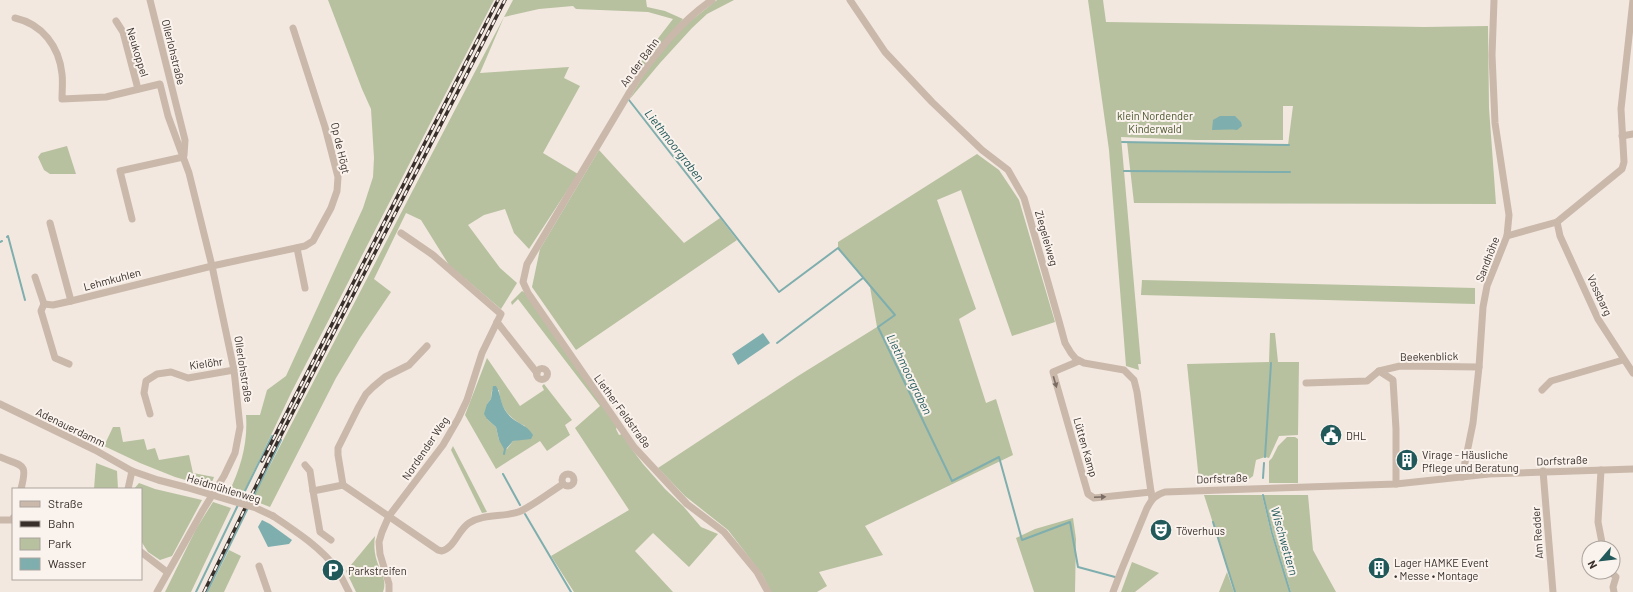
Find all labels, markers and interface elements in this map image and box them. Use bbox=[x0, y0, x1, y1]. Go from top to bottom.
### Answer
street label: Ollerlohstraße bbox=[160, 18, 188, 86]
street label: Neukoppel bbox=[124, 26, 152, 78]
street label: An der Bahn bbox=[617, 35, 661, 89]
water label: Liethmoorgraben bbox=[642, 106, 708, 184]
park label: klein Nordender Kinderwald bbox=[1117, 109, 1193, 135]
street label: Op de Högt bbox=[329, 121, 353, 175]
street label: Ziegeleiweg bbox=[1033, 209, 1061, 267]
street label: Sandhöhe bbox=[1472, 234, 1502, 283]
street label: Lehmkuhlen bbox=[82, 265, 142, 293]
street label: Vossbarg bbox=[1585, 272, 1615, 318]
water label: Liethmoorgraben bbox=[884, 331, 936, 417]
street label: Ollerlohstraße bbox=[232, 335, 256, 403]
street label: Beekenblick bbox=[1400, 349, 1459, 363]
street label: Kielöhr bbox=[188, 354, 224, 372]
street label: Liether Feldstraße bbox=[592, 372, 654, 450]
one-way arrow bbox=[1052, 376, 1058, 388]
street label: Adenauerdamm bbox=[34, 405, 108, 449]
street label: Nordender Weg bbox=[399, 414, 451, 482]
street label: Lütten Kamp bbox=[1071, 416, 1101, 478]
public building icon: DHL bbox=[1318, 422, 1344, 448]
place label: DHL bbox=[1346, 429, 1366, 442]
building icon: Virage - Häusliche Pflege und Beratung bbox=[1394, 447, 1420, 473]
place label: Virage - Häusliche Pflege und Beratung bbox=[1422, 448, 1519, 474]
street label: Dorfstraße bbox=[1536, 453, 1588, 467]
street label: Heidmühlenweg bbox=[185, 471, 263, 505]
street label: Dorfstraße bbox=[1196, 471, 1248, 485]
legend bbox=[12, 488, 142, 580]
one-way arrow bbox=[1094, 494, 1107, 500]
text: Straße bbox=[48, 496, 83, 510]
water label: Wischwettern bbox=[1269, 505, 1301, 577]
street label: Am Redder bbox=[1529, 506, 1545, 560]
text: Bahn bbox=[48, 516, 75, 530]
theatre icon: Töverhuus bbox=[1148, 517, 1174, 543]
place label: Töverhuus bbox=[1176, 524, 1225, 537]
text: Park bbox=[48, 536, 72, 550]
north arrow bbox=[1581, 540, 1621, 580]
building icon: Lager HAMKE Event • Messe • Montage bbox=[1366, 555, 1392, 581]
text: Wasser bbox=[48, 556, 87, 570]
place label: Lager HAMKE Event • Messe • Montage bbox=[1394, 556, 1489, 582]
parking icon: Parkstreifen bbox=[320, 557, 346, 583]
text: N bbox=[1584, 559, 1599, 571]
place label: Parkstreifen bbox=[348, 564, 407, 577]

